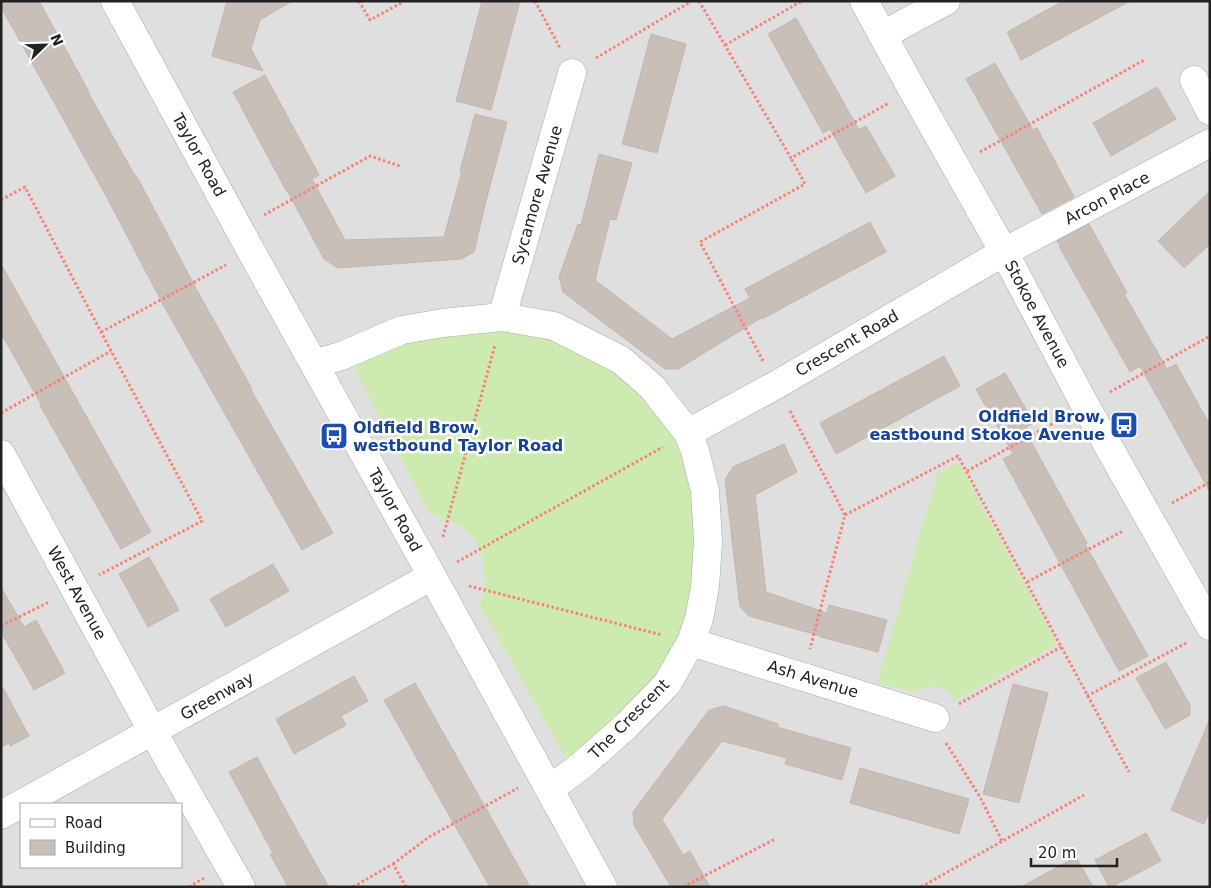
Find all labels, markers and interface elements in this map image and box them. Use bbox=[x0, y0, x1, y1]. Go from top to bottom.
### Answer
north arrow bbox=[20, 20, 70, 70]
text: N bbox=[47, 31, 67, 48]
street label: Taylor Road bbox=[168, 109, 230, 200]
street label: Sycamore Avenue bbox=[508, 123, 566, 267]
street label: Arcon Place bbox=[1061, 168, 1153, 228]
street label: Stokoe Avenue bbox=[1001, 257, 1073, 371]
street label: Crescent Road bbox=[792, 306, 902, 380]
place label: Oldfield Brow, eastbound Stokoe Avenue bbox=[869, 407, 1105, 444]
bus stop icon: Oldfield Brow, eastbound Stokoe Avenue bbox=[1109, 410, 1139, 440]
place label: Oldfield Brow, westbound Taylor Road bbox=[353, 418, 563, 455]
bus stop icon: Oldfield Brow, westbound Taylor Road bbox=[319, 421, 349, 451]
street label: Taylor Road bbox=[364, 464, 426, 555]
street label: West Avenue bbox=[44, 543, 110, 643]
street label: Ash Avenue bbox=[765, 656, 861, 702]
street label: Greenway bbox=[177, 668, 257, 724]
street label: The Crescent bbox=[584, 675, 673, 764]
legend bbox=[20, 803, 182, 868]
text: Road bbox=[65, 814, 103, 832]
scale bar bbox=[1031, 836, 1117, 868]
text: Building bbox=[65, 839, 126, 857]
text: 20 m bbox=[1038, 844, 1076, 862]

